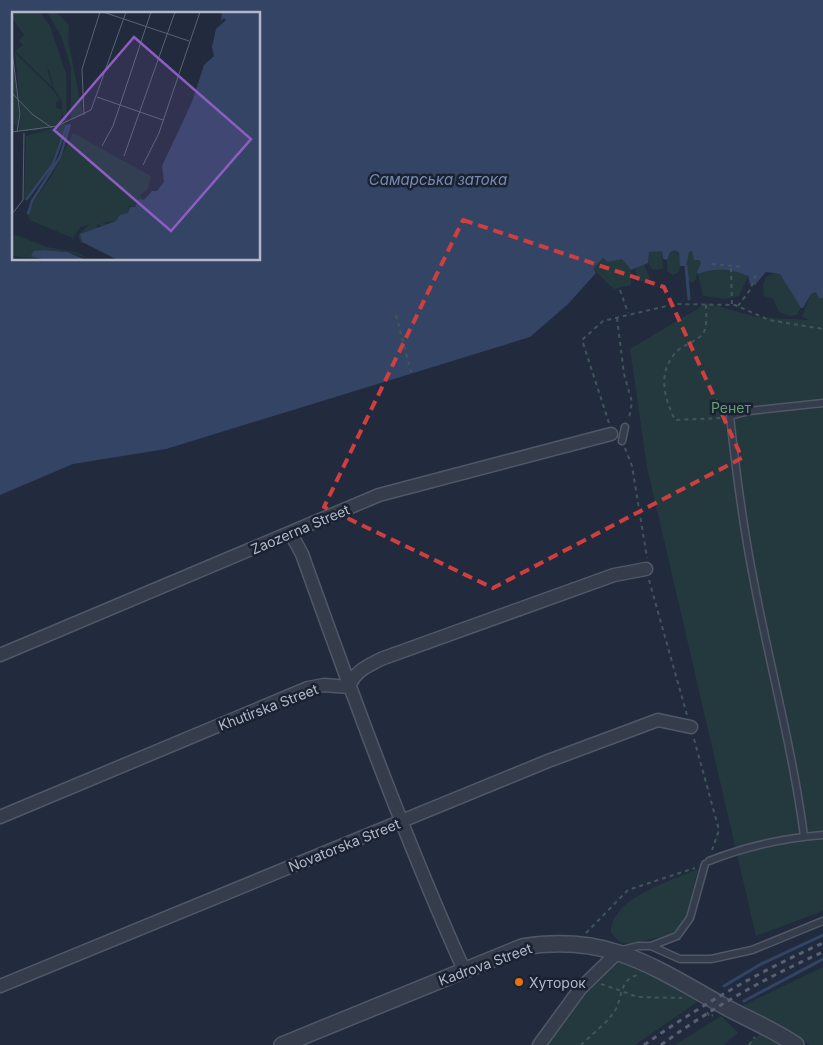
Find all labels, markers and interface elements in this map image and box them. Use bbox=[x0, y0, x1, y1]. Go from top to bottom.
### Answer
inset map bbox=[12, 12, 260, 260]
water label: Самарська затока bbox=[369, 170, 507, 189]
park label: Ренет bbox=[711, 399, 751, 416]
street label: Zaozerna Street bbox=[248, 500, 352, 557]
street label: Khutirska Street bbox=[216, 680, 321, 734]
street label: Novatorska Street bbox=[286, 815, 403, 875]
street label: Kadrova Street bbox=[436, 939, 534, 989]
place label: Хуторок bbox=[529, 974, 586, 991]
marker: Хуторок bbox=[513, 976, 525, 988]

